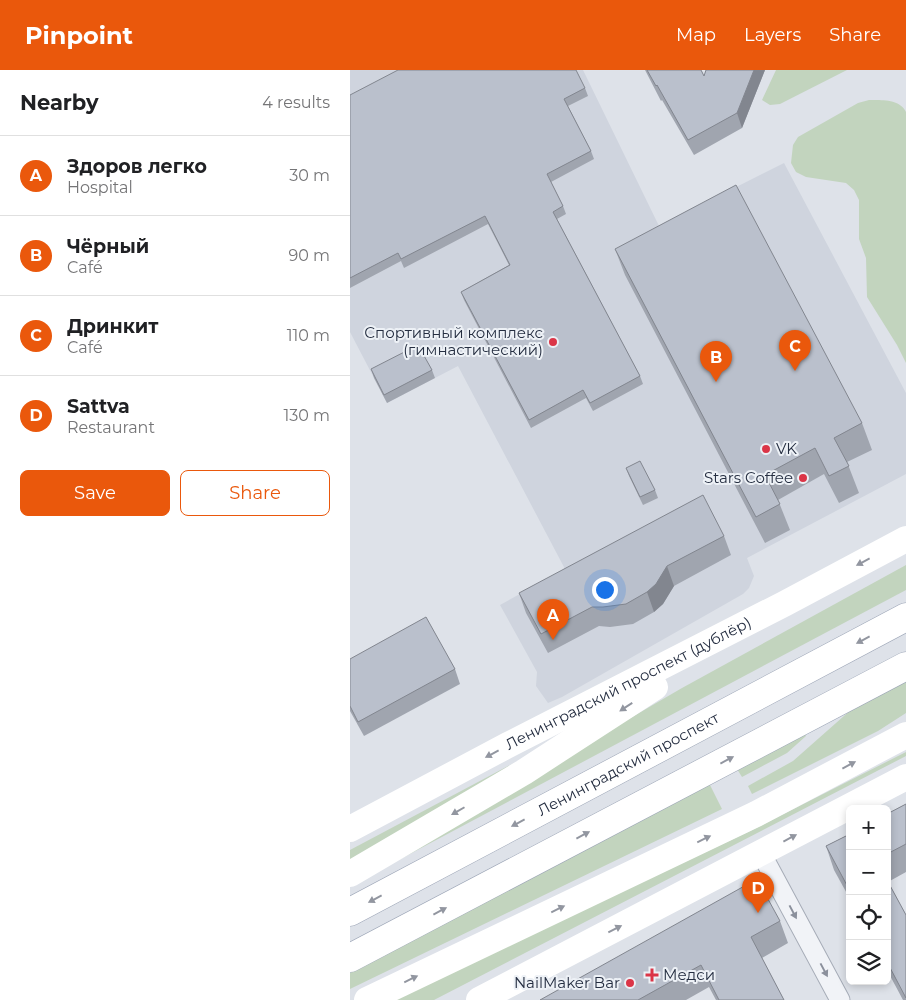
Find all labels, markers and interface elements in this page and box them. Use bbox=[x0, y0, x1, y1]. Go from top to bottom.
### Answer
text: Pinpoint bbox=[25, 21, 133, 50]
text: Map bbox=[676, 24, 716, 46]
text: Layers bbox=[744, 24, 801, 46]
text: Share bbox=[829, 24, 881, 46]
text: Nearby bbox=[20, 90, 99, 115]
text: 4 results bbox=[262, 93, 330, 112]
text: Здоров легко bbox=[67, 155, 207, 178]
text: A bbox=[30, 166, 42, 185]
text: 30 m bbox=[289, 166, 330, 185]
text: Hospital bbox=[67, 178, 133, 197]
text: Чёрный bbox=[67, 235, 149, 258]
text: B bbox=[30, 246, 42, 265]
text: 90 m bbox=[288, 246, 330, 265]
text: Café bbox=[67, 258, 103, 277]
text: Дринкит bbox=[67, 315, 159, 338]
place label: Спортивный комплекс (гимнастический) bbox=[364, 323, 543, 359]
text: C bbox=[30, 326, 42, 345]
text: 110 m bbox=[287, 326, 330, 345]
pin: C bbox=[779, 330, 811, 371]
marker: Спортивный комплекс (гимнастический) bbox=[547, 336, 559, 348]
text: Café bbox=[67, 338, 103, 357]
pin: B bbox=[700, 341, 732, 382]
text: Sattva bbox=[67, 395, 130, 418]
text: D bbox=[29, 406, 43, 425]
text: 130 m bbox=[283, 406, 330, 425]
text: Restaurant bbox=[67, 418, 155, 437]
place label: VK bbox=[776, 439, 797, 458]
marker: VK bbox=[760, 443, 772, 455]
place label: Stars Coffee bbox=[704, 468, 793, 487]
button: Save bbox=[20, 470, 170, 516]
button: Share bbox=[180, 470, 330, 516]
marker: Stars Coffee bbox=[797, 472, 809, 484]
one-way arrow bbox=[856, 557, 870, 566]
your location bbox=[592, 577, 618, 603]
pin: A bbox=[537, 599, 569, 640]
street label: Ленинградский проспект (дублёр) bbox=[502, 612, 754, 754]
one-way arrow bbox=[856, 636, 870, 644]
one-way arrow bbox=[619, 702, 632, 711]
street label: Ленинградский проспект bbox=[534, 708, 723, 820]
one-way arrow bbox=[484, 750, 499, 758]
one-way arrow bbox=[720, 756, 734, 764]
one-way arrow bbox=[842, 761, 856, 769]
map controls bbox=[846, 805, 891, 985]
button: + bbox=[846, 805, 891, 850]
one-way arrow bbox=[451, 806, 464, 815]
one-way arrow bbox=[511, 819, 526, 827]
one-way arrow bbox=[576, 831, 591, 839]
one-way arrow bbox=[783, 834, 797, 842]
one-way arrow bbox=[697, 835, 711, 843]
button: − bbox=[846, 850, 891, 895]
pin: D bbox=[742, 872, 774, 913]
one-way arrow bbox=[368, 895, 382, 903]
button: locate bbox=[846, 895, 891, 940]
one-way arrow bbox=[550, 905, 565, 913]
one-way arrow bbox=[788, 905, 797, 919]
one-way arrow bbox=[432, 907, 447, 915]
one-way arrow bbox=[608, 925, 622, 933]
button: layers bbox=[846, 940, 891, 985]
one-way arrow bbox=[820, 963, 828, 978]
place label: Медси bbox=[663, 965, 715, 984]
marker: Медси bbox=[645, 968, 659, 982]
place label: NailMaker Bar bbox=[514, 973, 620, 992]
one-way arrow bbox=[404, 975, 418, 983]
marker: NailMaker Bar bbox=[624, 977, 636, 989]

